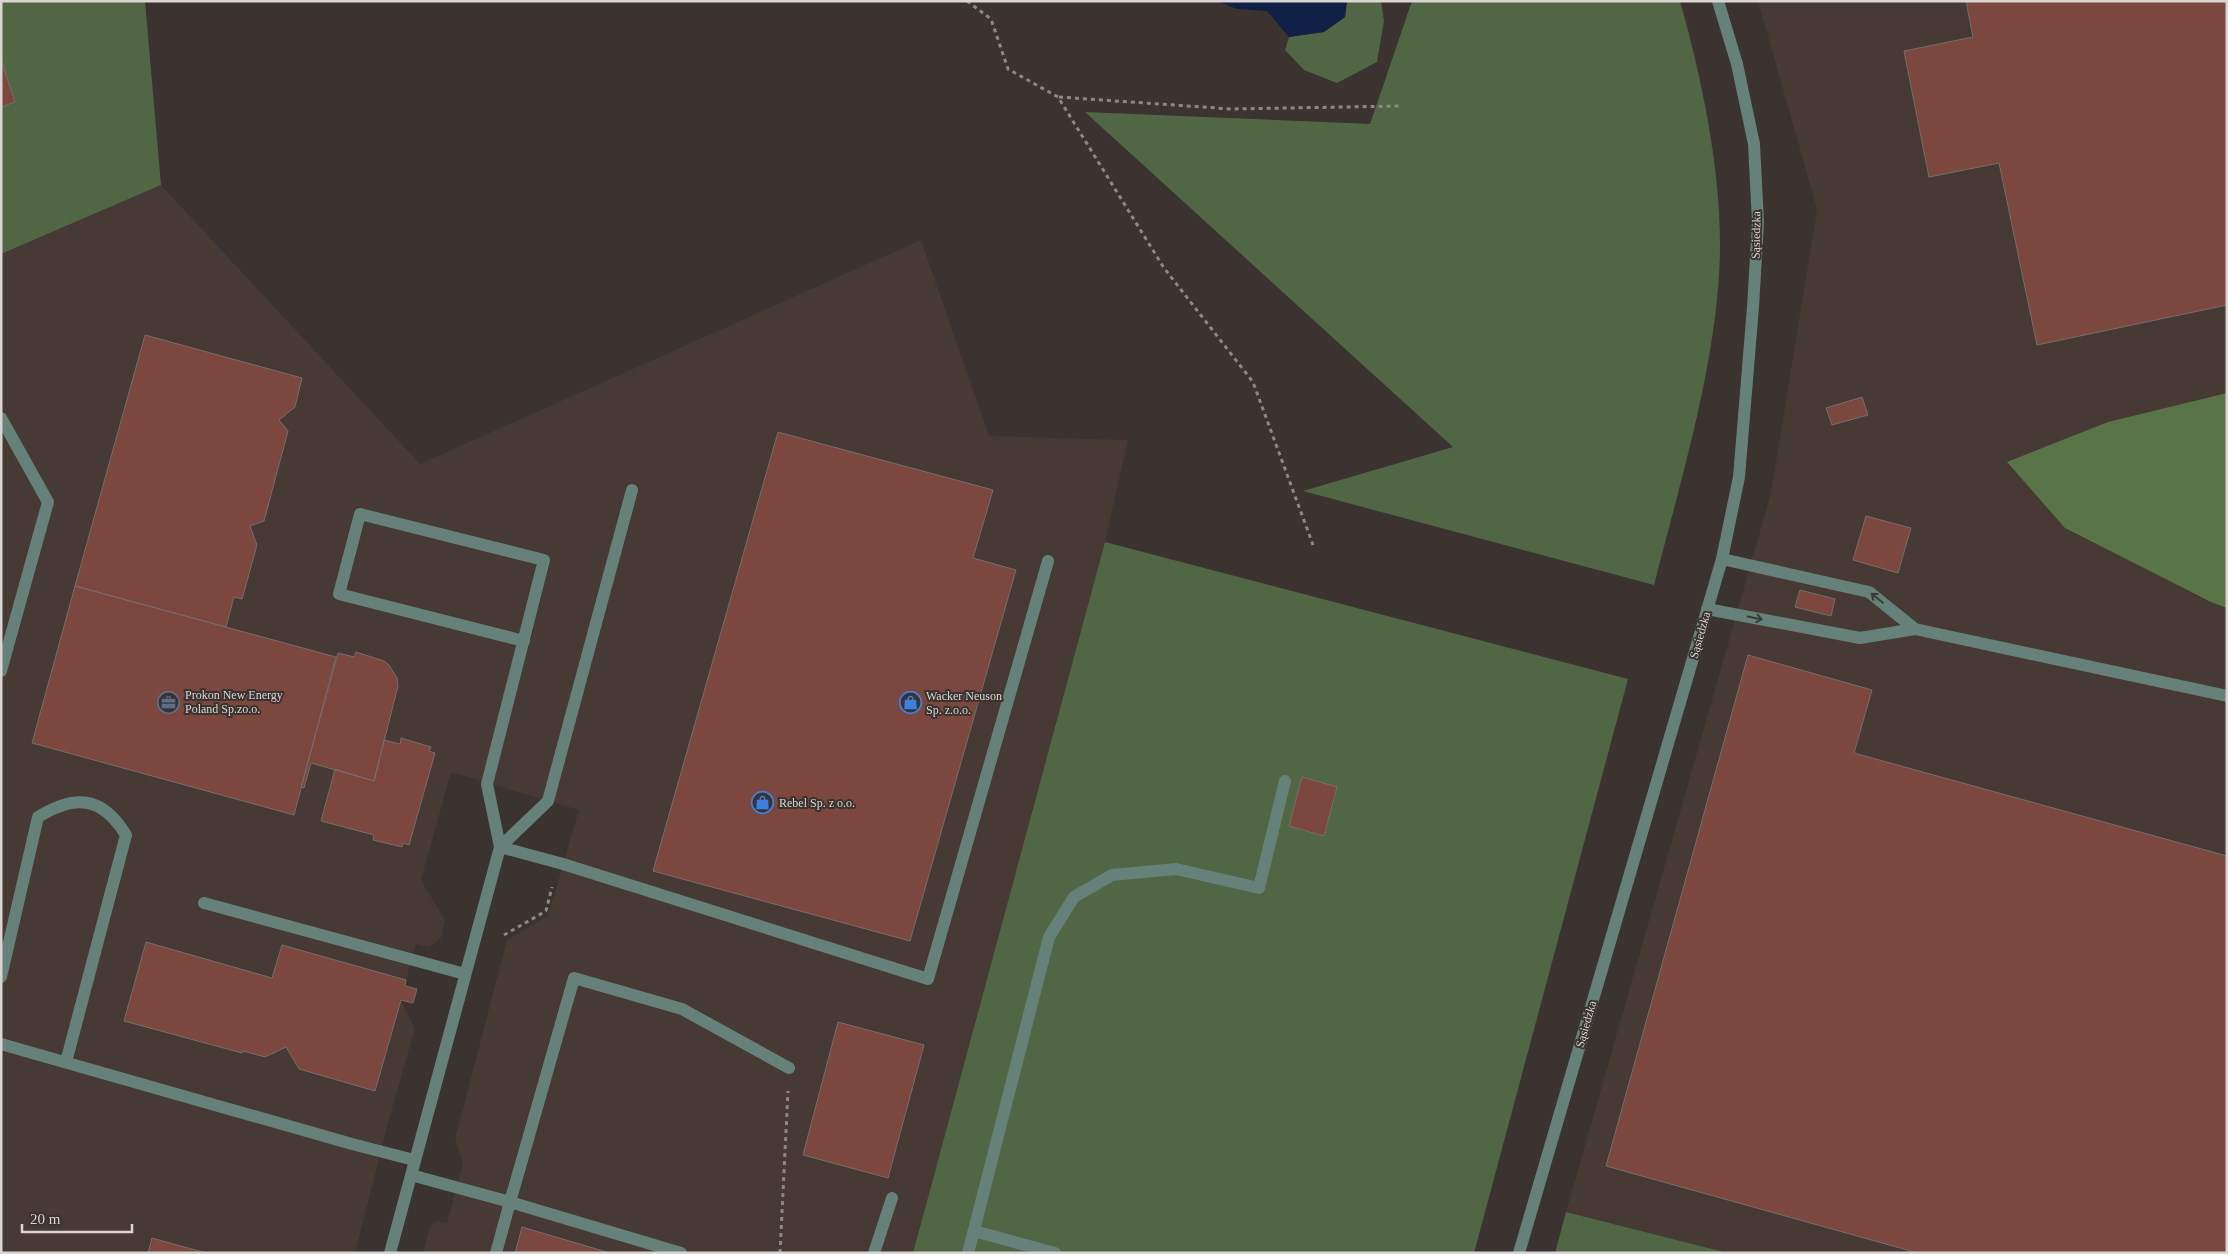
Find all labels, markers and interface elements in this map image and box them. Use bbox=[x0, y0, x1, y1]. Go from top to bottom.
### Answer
street label: Sąsiedzka bbox=[1749, 210, 1763, 259]
one-way arrow bbox=[1871, 593, 1884, 604]
street label: Sąsiedzka bbox=[1687, 609, 1714, 660]
one-way arrow bbox=[1747, 614, 1763, 623]
place label: Prokon New Energy Poland Sp.zo.o. bbox=[185, 688, 283, 716]
place label: Wacker Neuson Sp. z.o.o. bbox=[926, 689, 1002, 717]
office icon: Prokon New Energy Poland Sp.zo.o. bbox=[157, 690, 181, 714]
shop icon: Wacker Neuson Sp. z.o.o. bbox=[898, 691, 922, 715]
shop icon: Rebel Sp. z o.o. bbox=[751, 791, 775, 815]
place label: Rebel Sp. z o.o. bbox=[779, 796, 855, 810]
street label: Sąsiedzka bbox=[1573, 998, 1600, 1049]
scale bar bbox=[22, 1202, 132, 1234]
text: 20 m bbox=[30, 1211, 61, 1227]

